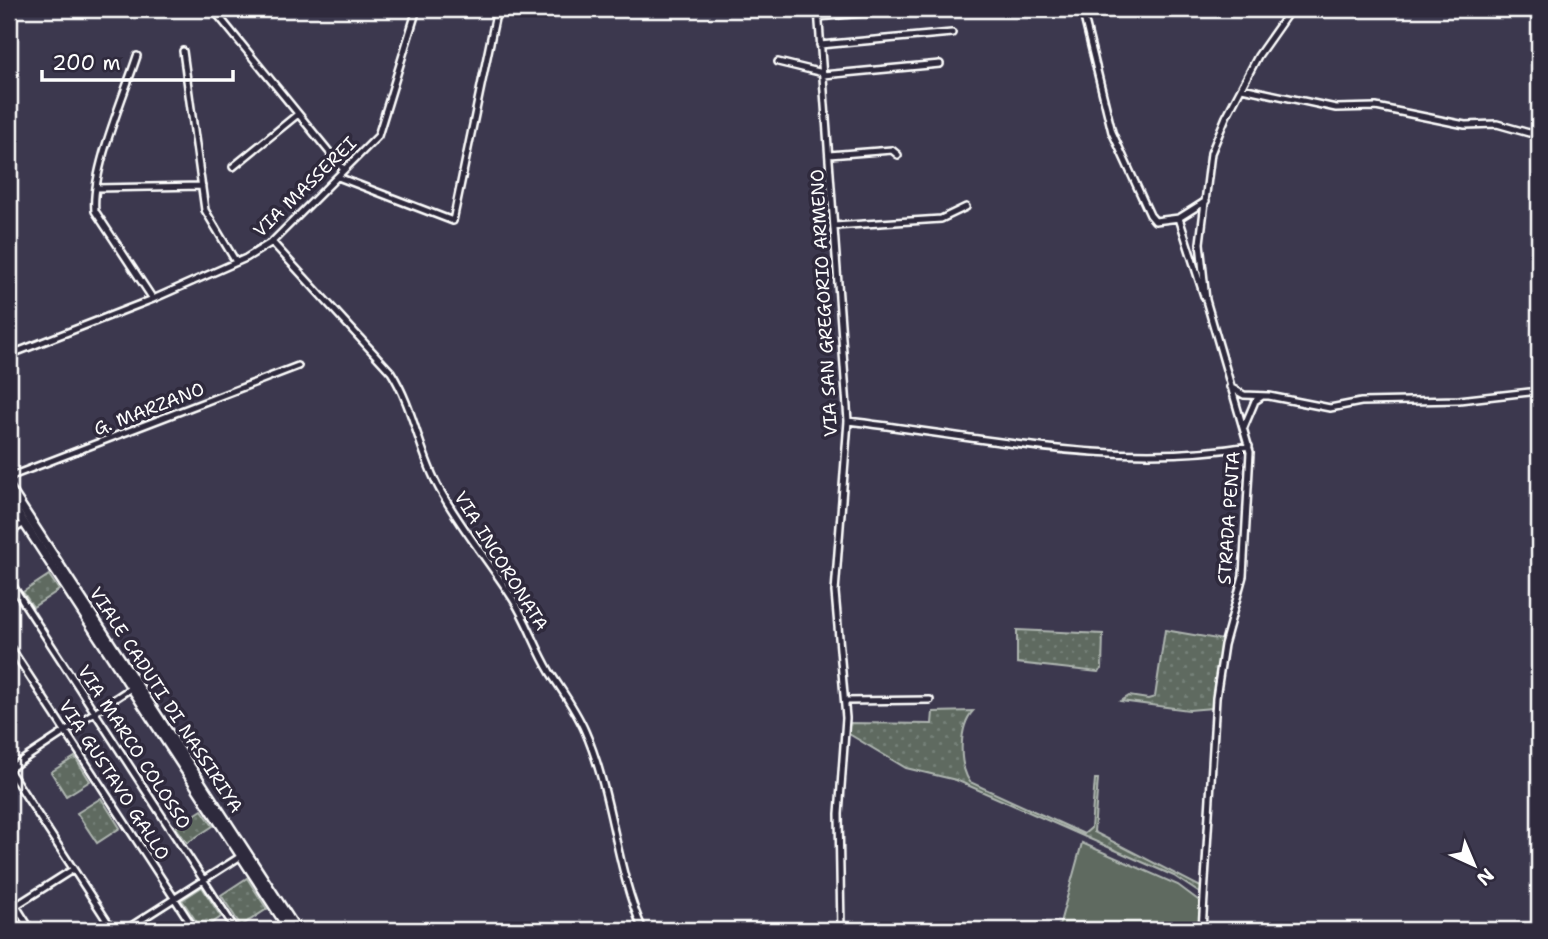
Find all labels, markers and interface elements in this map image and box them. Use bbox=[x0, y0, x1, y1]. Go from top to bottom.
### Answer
scale bar bbox=[42, 38, 233, 82]
text: 200 m bbox=[52, 49, 121, 77]
street label: VIA MASSEREI bbox=[248, 131, 362, 243]
street label: VIA SAN GREGORIO ARMENO bbox=[805, 169, 843, 437]
street label: G. MARZANO bbox=[90, 377, 208, 441]
street label: STRADA PENTA bbox=[1212, 450, 1246, 586]
street label: VIA INCORONATA bbox=[448, 487, 554, 635]
street label: VIALE CADUTI DI NASSIRIYA bbox=[84, 582, 248, 818]
street label: VIA MARCO COLOSSO bbox=[72, 660, 196, 834]
street label: VIA GUSTAVO GALLO bbox=[53, 695, 175, 865]
north arrow bbox=[1440, 830, 1510, 900]
text: N bbox=[1471, 863, 1500, 891]

